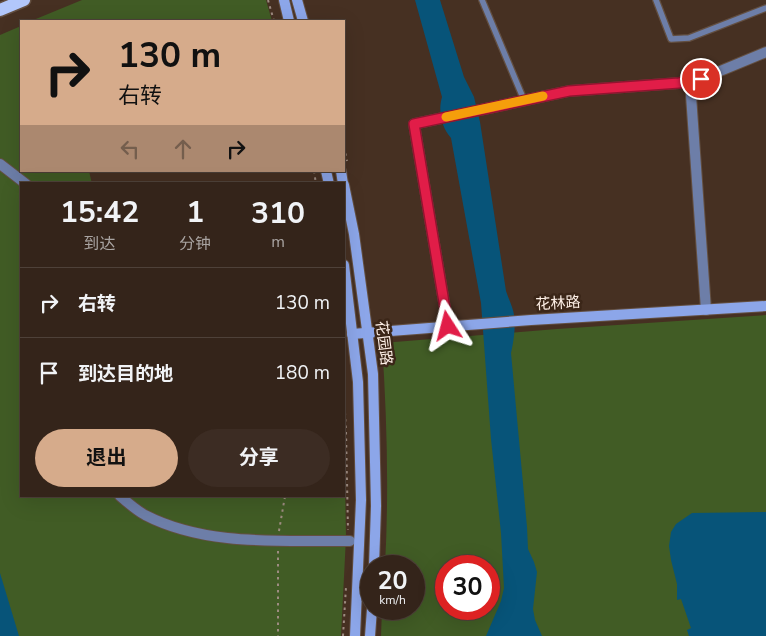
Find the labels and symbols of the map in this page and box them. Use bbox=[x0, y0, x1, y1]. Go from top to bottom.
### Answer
pin bbox=[680, 58, 722, 100]
street label: 花林路 bbox=[535, 292, 581, 314]
position arrow bbox=[421, 299, 473, 351]
street label: 花园路 bbox=[371, 319, 397, 367]
speed limit sign: 30 bbox=[435, 555, 500, 620]

